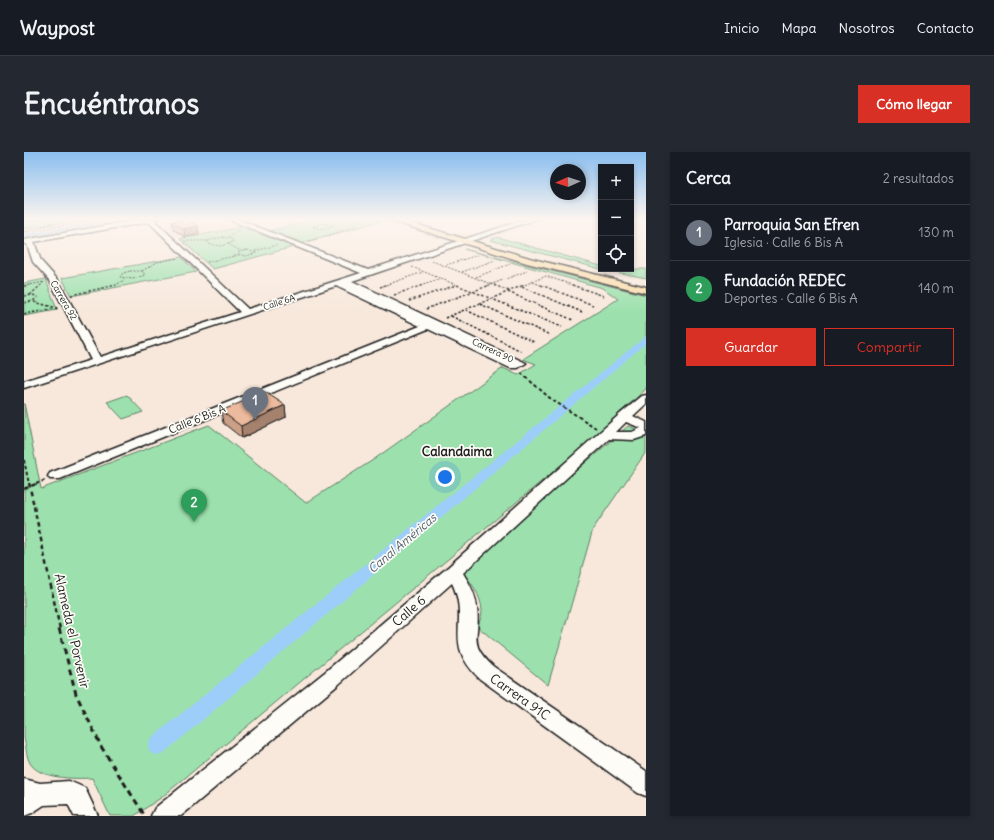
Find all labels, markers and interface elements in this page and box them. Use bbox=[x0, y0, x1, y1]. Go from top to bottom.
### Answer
text: Waypost bbox=[20, 16, 95, 40]
text: Inicio bbox=[724, 19, 759, 37]
text: Mapa bbox=[781, 19, 817, 37]
text: Nosotros bbox=[839, 19, 895, 37]
text: Contacto bbox=[917, 19, 974, 37]
button: Cómo llegar bbox=[858, 85, 970, 123]
text: Encuéntranos bbox=[24, 86, 199, 122]
north arrow bbox=[550, 164, 586, 200]
map controls bbox=[598, 164, 634, 272]
button: + bbox=[598, 164, 634, 200]
text: Cerca bbox=[686, 167, 731, 189]
text: 2 resultados bbox=[883, 170, 954, 187]
button: − bbox=[598, 200, 634, 236]
text: Parroquia San Efren bbox=[724, 215, 859, 234]
text: 1 bbox=[696, 224, 702, 241]
text: 130 m bbox=[918, 224, 954, 241]
text: Iglesia · Calle 6 Bis A bbox=[724, 234, 843, 251]
button: locate bbox=[598, 236, 634, 272]
text: Fundación REDEC bbox=[724, 271, 846, 290]
street label: Carrera 92 bbox=[48, 278, 80, 322]
text: 2 bbox=[695, 280, 703, 297]
text: 140 m bbox=[918, 280, 954, 297]
text: Deportes · Calle 6 Bis A bbox=[724, 290, 858, 307]
street label: Calle 6A bbox=[262, 292, 297, 312]
button: Guardar bbox=[686, 328, 816, 366]
button: Compartir bbox=[824, 328, 954, 366]
street label: Carrera 90 bbox=[470, 336, 516, 364]
pin: 1 bbox=[242, 387, 268, 420]
street label: Calle 6 Bis A bbox=[166, 401, 228, 437]
district label: Calandaima bbox=[422, 443, 493, 460]
your location bbox=[435, 467, 455, 487]
pin: 2 bbox=[181, 489, 207, 522]
water label: Canal Américas bbox=[365, 509, 440, 576]
street label: Alameda el Porvenir bbox=[51, 572, 94, 691]
street label: Calle 6 bbox=[389, 592, 429, 630]
street label: Carrera 91C bbox=[486, 670, 554, 724]

